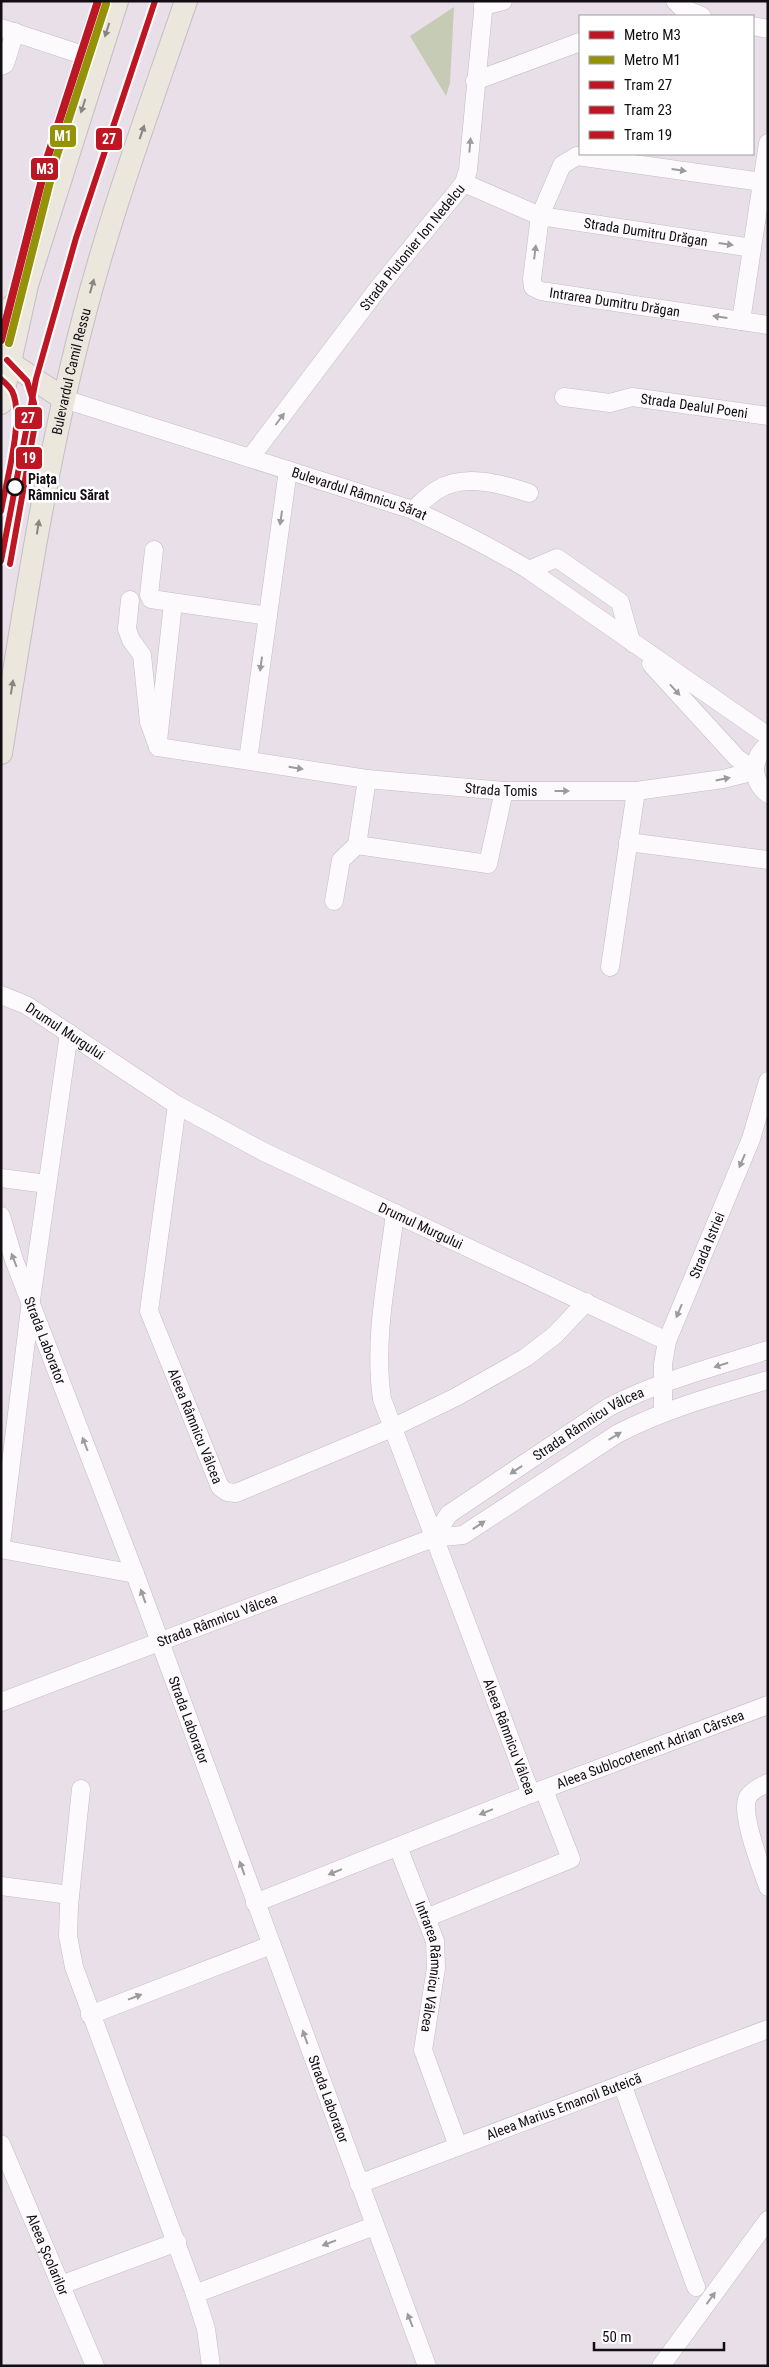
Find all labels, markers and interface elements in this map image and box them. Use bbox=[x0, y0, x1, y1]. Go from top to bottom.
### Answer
legend bbox=[579, 15, 754, 155]
one-way arrow bbox=[103, 23, 111, 38]
text: Metro M3 bbox=[624, 26, 681, 44]
text: Metro M1 bbox=[624, 51, 681, 69]
text: Tram 27 bbox=[624, 76, 672, 94]
one-way arrow bbox=[79, 99, 86, 114]
text: Tram 23 bbox=[624, 101, 672, 119]
line badge: M1 bbox=[49, 124, 77, 148]
one-way arrow bbox=[138, 124, 146, 139]
text: Tram 19 bbox=[624, 126, 672, 144]
line badge: 27 bbox=[95, 127, 123, 151]
text: M1 bbox=[54, 128, 72, 144]
text: 27 bbox=[102, 131, 116, 147]
one-way arrow bbox=[466, 137, 474, 153]
line badge: M3 bbox=[30, 157, 59, 181]
text: M3 bbox=[36, 161, 54, 177]
one-way arrow bbox=[672, 166, 688, 174]
street label: Strada Plutonier Ion Nedelcu bbox=[356, 181, 468, 314]
street label: Strada Dumitru Drăgan bbox=[583, 215, 709, 249]
one-way arrow bbox=[719, 240, 735, 248]
one-way arrow bbox=[531, 244, 539, 260]
one-way arrow bbox=[89, 279, 97, 294]
street label: Intrarea Dumitru Drăgan bbox=[548, 284, 681, 320]
street label: Bulevardul Camil Ressu bbox=[48, 306, 94, 436]
one-way arrow bbox=[711, 313, 727, 321]
street label: Strada Dealul Poeni bbox=[640, 390, 749, 421]
line badge: 27 bbox=[14, 406, 43, 430]
text: 27 bbox=[21, 410, 35, 426]
one-way arrow bbox=[275, 412, 285, 426]
line badge: 19 bbox=[15, 446, 43, 470]
text: 19 bbox=[22, 450, 36, 466]
street label: Bulevardul Râmnicu Sărat bbox=[290, 464, 429, 523]
place label: Piața Râmnicu Sărat bbox=[28, 471, 109, 503]
marker: Piața Râmnicu Sărat bbox=[6, 478, 24, 496]
one-way arrow bbox=[277, 510, 285, 526]
one-way arrow bbox=[34, 518, 42, 534]
one-way arrow bbox=[257, 657, 265, 673]
one-way arrow bbox=[8, 679, 16, 695]
one-way arrow bbox=[669, 684, 681, 696]
one-way arrow bbox=[288, 764, 304, 772]
one-way arrow bbox=[716, 775, 731, 783]
street label: Strada Tomis bbox=[464, 780, 537, 799]
one-way arrow bbox=[554, 787, 570, 795]
street label: Drumul Murgului bbox=[23, 999, 108, 1063]
one-way arrow bbox=[737, 1154, 745, 1168]
street label: Drumul Murgului bbox=[376, 1199, 465, 1252]
street label: Strada Istriei bbox=[686, 1210, 728, 1281]
one-way arrow bbox=[10, 1252, 17, 1267]
street label: Strada Laborator bbox=[21, 1294, 69, 1386]
one-way arrow bbox=[675, 1304, 683, 1318]
one-way arrow bbox=[714, 1361, 729, 1369]
street label: Aleea Râmnicu Vâlcea bbox=[165, 1366, 226, 1486]
street label: Strada Râmnicu Vâlcea bbox=[530, 1384, 646, 1464]
one-way arrow bbox=[608, 1431, 621, 1441]
one-way arrow bbox=[81, 1436, 89, 1451]
one-way arrow bbox=[509, 1465, 523, 1475]
one-way arrow bbox=[472, 1520, 485, 1530]
one-way arrow bbox=[139, 1588, 147, 1603]
street label: Strada Râmnicu Vâlcea bbox=[155, 1590, 279, 1650]
street label: Strada Laborator bbox=[165, 1674, 212, 1766]
street label: Aleea Râmnicu Vâlcea bbox=[480, 1676, 539, 1797]
street label: Aleea Sublocotenent Adrian Cârstea bbox=[554, 1707, 746, 1792]
one-way arrow bbox=[478, 1808, 493, 1816]
one-way arrow bbox=[238, 1860, 245, 1875]
one-way arrow bbox=[328, 1868, 342, 1876]
street label: Intrarea Râmnicu Vâlcea bbox=[412, 1899, 444, 2034]
one-way arrow bbox=[128, 1993, 143, 2001]
one-way arrow bbox=[301, 2029, 308, 2044]
street label: Strada Laborator bbox=[305, 2053, 352, 2145]
street label: Aleea Marius Emanoil Buteică bbox=[484, 2070, 644, 2143]
street label: Aleea Școlarilor bbox=[23, 2211, 72, 2298]
one-way arrow bbox=[321, 2240, 336, 2247]
one-way arrow bbox=[705, 2292, 716, 2305]
one-way arrow bbox=[406, 2312, 414, 2327]
scale bar bbox=[594, 2320, 724, 2352]
text: 50 m bbox=[602, 2328, 632, 2346]

